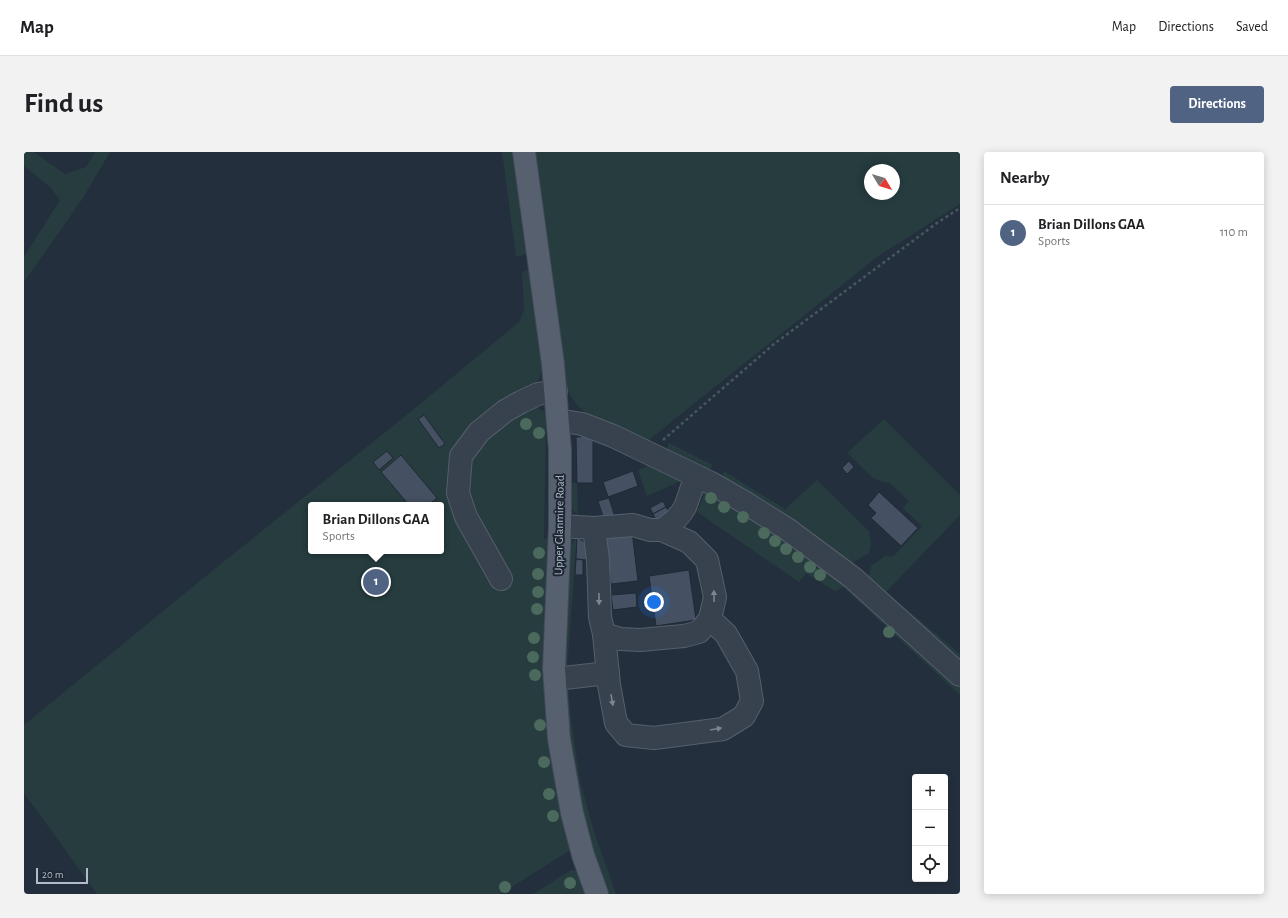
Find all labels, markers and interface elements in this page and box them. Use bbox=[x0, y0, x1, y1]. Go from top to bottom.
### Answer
text: Map bbox=[20, 18, 54, 37]
text: Map bbox=[1112, 20, 1136, 34]
text: Directions bbox=[1158, 20, 1214, 34]
text: Saved bbox=[1236, 20, 1268, 34]
button: Directions bbox=[1170, 86, 1264, 123]
text: Find us bbox=[24, 90, 103, 118]
north arrow bbox=[864, 164, 900, 200]
text: Nearby bbox=[1000, 169, 1050, 186]
text: Brian Dillons GAA bbox=[1038, 217, 1145, 232]
text: 1 bbox=[1011, 226, 1015, 239]
text: 110 m bbox=[1220, 226, 1248, 239]
text: Sports bbox=[1038, 235, 1070, 248]
street label: Upper Glanmire Road bbox=[552, 475, 566, 575]
popup bbox=[308, 502, 444, 554]
text: Brian Dillons GAA bbox=[323, 512, 429, 527]
text: Sports bbox=[323, 530, 355, 543]
pin: 1 bbox=[363, 567, 389, 597]
one-way arrow bbox=[711, 590, 717, 603]
your location bbox=[644, 592, 664, 612]
one-way arrow bbox=[596, 593, 602, 606]
one-way arrow bbox=[609, 694, 615, 706]
one-way arrow bbox=[710, 726, 722, 732]
map controls bbox=[912, 774, 948, 882]
button: + bbox=[912, 774, 948, 810]
button: − bbox=[912, 810, 948, 846]
button: locate bbox=[912, 846, 948, 882]
scale bar bbox=[36, 866, 88, 885]
text: 20 m bbox=[42, 869, 63, 880]

